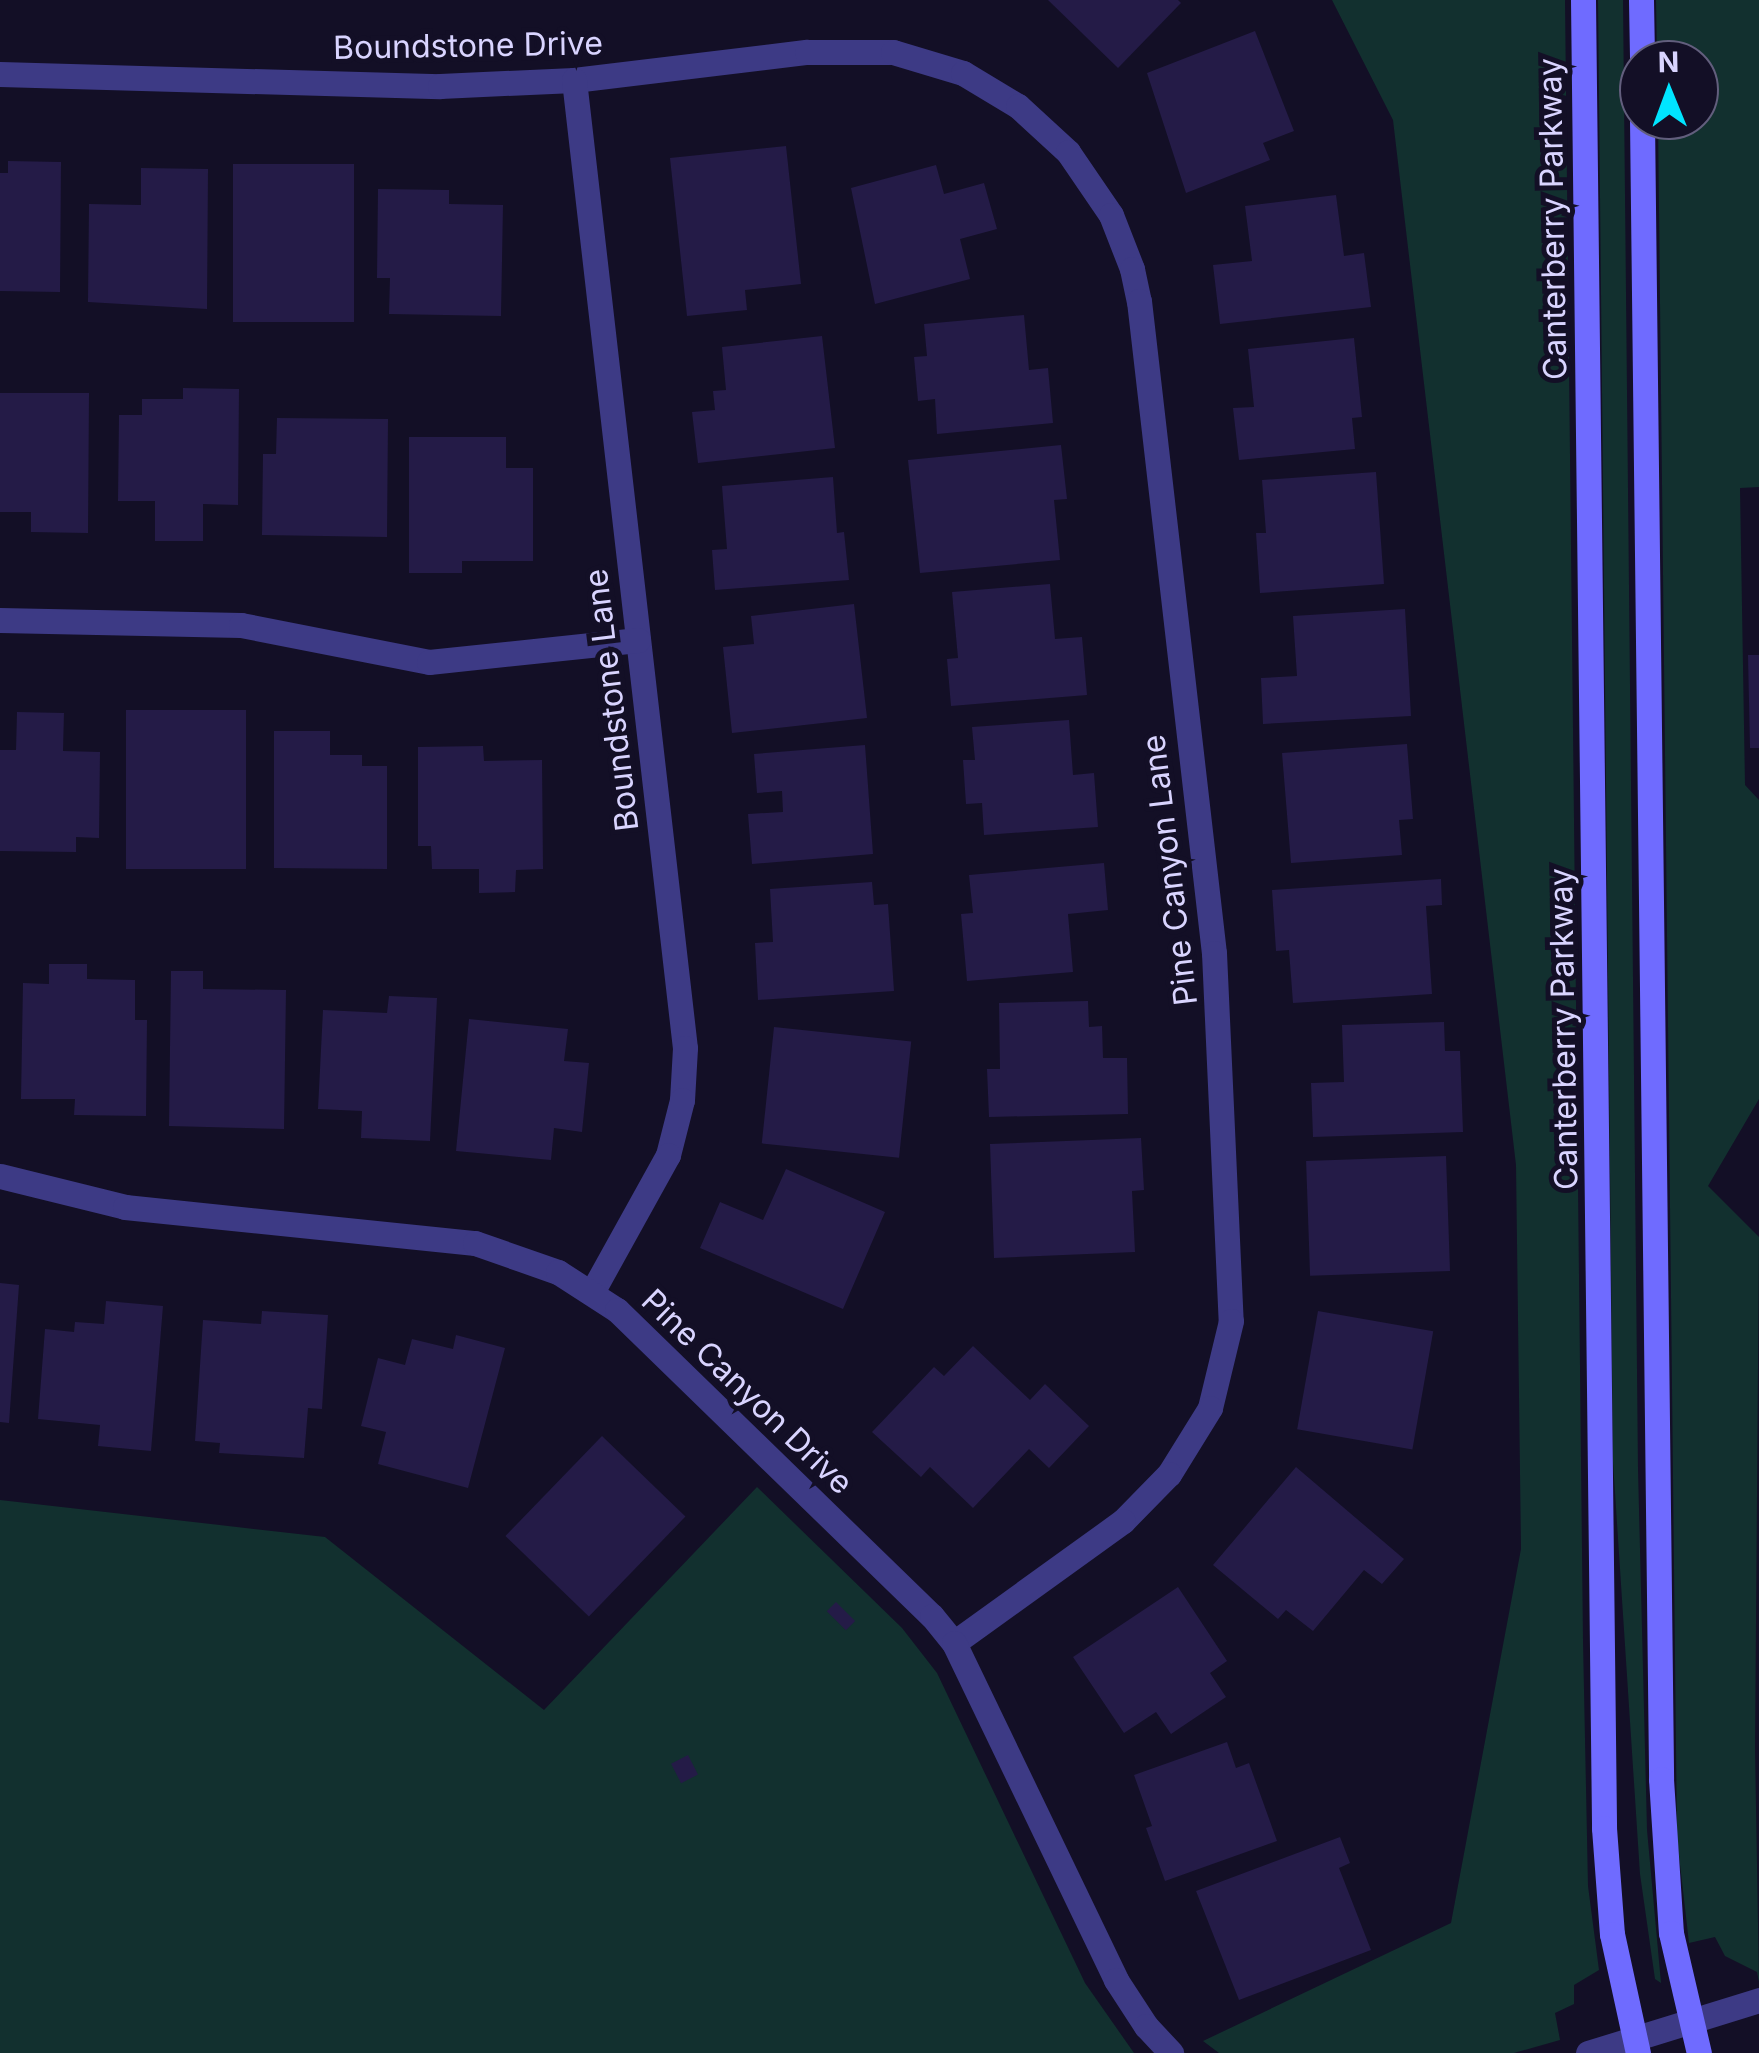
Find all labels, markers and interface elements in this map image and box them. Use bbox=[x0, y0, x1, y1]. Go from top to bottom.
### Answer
street label: Boundstone Drive bbox=[333, 24, 603, 68]
north arrow bbox=[1619, 40, 1719, 140]
text: N bbox=[1658, 45, 1679, 79]
street label: Canterberry Parkway bbox=[1531, 58, 1575, 380]
street label: Boundstone Lane bbox=[577, 567, 647, 833]
street label: Pine Canyon Lane bbox=[1134, 732, 1206, 1008]
street label: Canterberry Parkway bbox=[1542, 868, 1586, 1190]
street label: Pine Canyon Drive bbox=[634, 1281, 860, 1503]

